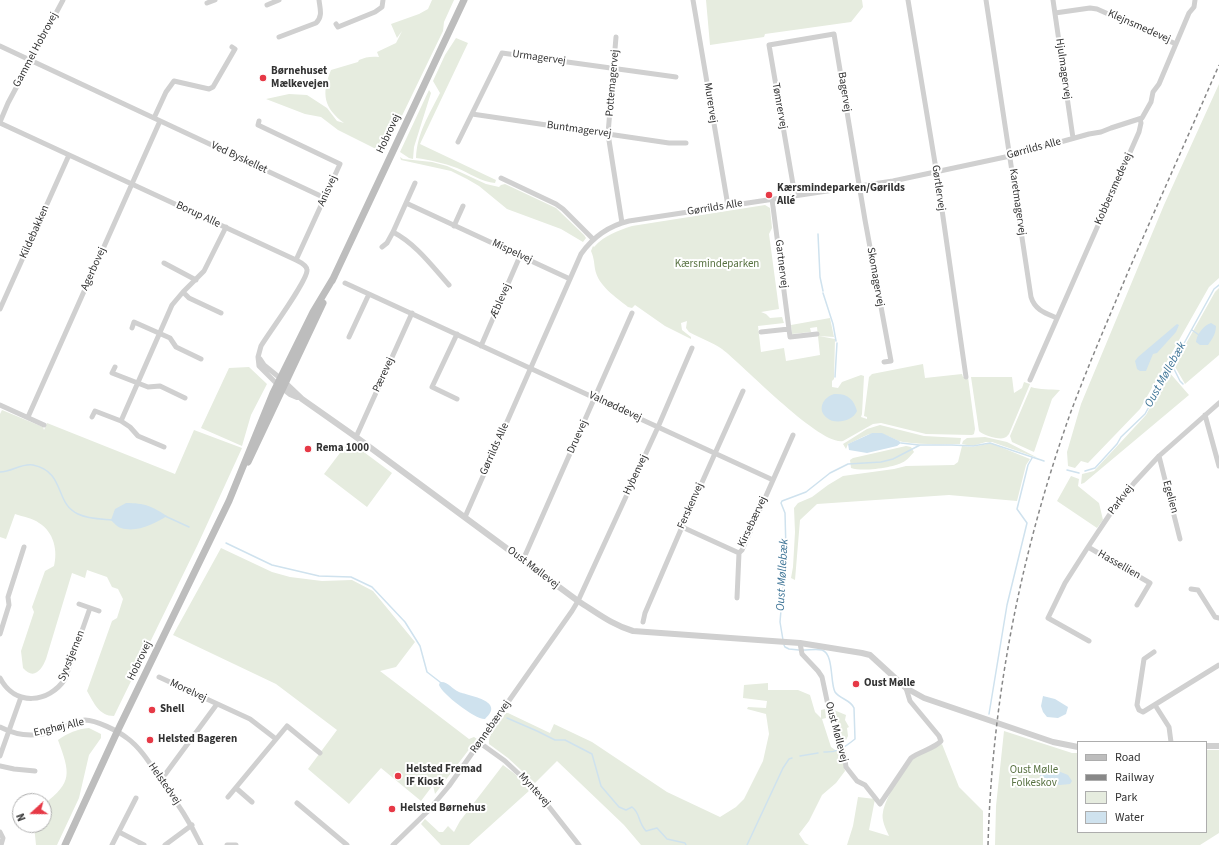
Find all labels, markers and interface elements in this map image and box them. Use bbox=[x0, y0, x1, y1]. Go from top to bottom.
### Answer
street label: Klejnsmedevej bbox=[1106, 7, 1172, 47]
street label: Gammel Hobrovej bbox=[11, 10, 61, 90]
street label: Hjulmagervej bbox=[1052, 38, 1074, 100]
street label: Urmagervej bbox=[511, 48, 567, 68]
street label: Pottemagervej bbox=[603, 49, 623, 117]
place label: Børnehuset Mælkevejen bbox=[271, 65, 329, 91]
street label: Bagervej bbox=[834, 71, 854, 113]
marker: Børnehuset Mælkevejen bbox=[258, 73, 268, 83]
street label: Murervej bbox=[700, 82, 720, 124]
street label: Tømrervej bbox=[768, 82, 790, 130]
street label: Hobrovej bbox=[374, 112, 404, 156]
street label: Buntmagervej bbox=[546, 119, 612, 141]
street label: Gørrilds Alle bbox=[1005, 135, 1063, 163]
street label: Ved Byskellet bbox=[209, 139, 269, 177]
street label: Kobbersmedevej bbox=[1092, 151, 1136, 227]
street label: Gørtlervej bbox=[928, 164, 948, 212]
street label: Karetmagervej bbox=[1006, 168, 1028, 236]
street label: Anisvej bbox=[315, 173, 341, 209]
place label: Kærsmindeparken/Gørilds Allé bbox=[777, 182, 905, 208]
marker: Kærsmindeparken/Gørilds Allé bbox=[764, 190, 774, 200]
street label: Gørrilds Alle bbox=[686, 197, 744, 219]
street label: Borup Alle bbox=[174, 199, 222, 231]
street label: Kildebakken bbox=[17, 203, 53, 261]
street label: Mispelvej bbox=[490, 237, 534, 267]
street label: Gartnervej bbox=[771, 239, 791, 289]
street label: Agerbovej bbox=[79, 245, 109, 293]
street label: Skomagervej bbox=[863, 246, 887, 308]
park label: Kærsmindeparken bbox=[675, 258, 759, 272]
street label: Æblevej bbox=[488, 282, 514, 320]
water label: Oust Møllebæk bbox=[1142, 340, 1190, 410]
street label: Pærevej bbox=[370, 356, 398, 394]
street label: Valnøddevej bbox=[586, 389, 644, 425]
street label: Druevej bbox=[565, 418, 591, 456]
street label: Gørrilds Alle bbox=[478, 421, 512, 477]
place label: Rema 1000 bbox=[316, 442, 369, 456]
marker: Rema 1000 bbox=[303, 444, 313, 454]
street label: Hybenvej bbox=[621, 453, 651, 497]
street label: Egelien bbox=[1159, 479, 1181, 515]
street label: Ferskenvej bbox=[675, 481, 707, 531]
street label: Parkvej bbox=[1106, 483, 1136, 517]
street label: Kirsebærvej bbox=[735, 494, 771, 550]
water label: Oust Møllebæk bbox=[774, 538, 792, 612]
street label: Oust Møllevej bbox=[504, 544, 562, 592]
street label: Hassellien bbox=[1095, 547, 1143, 583]
street label: Syvstjernen bbox=[56, 629, 88, 683]
street label: Hobrovej bbox=[125, 639, 155, 683]
street label: Morelvej bbox=[167, 677, 209, 705]
place label: Oust Mølle bbox=[864, 677, 915, 691]
marker: Oust Mølle bbox=[851, 679, 861, 689]
street label: Rønnebærvej bbox=[468, 698, 514, 756]
street label: Oust Møllevej bbox=[822, 700, 850, 764]
place label: Shell bbox=[160, 703, 184, 717]
marker: Shell bbox=[147, 705, 157, 715]
street label: Enghøj Alle bbox=[33, 716, 85, 740]
place label: Helsted Bageren bbox=[158, 733, 237, 747]
marker: Helsted Bageren bbox=[145, 735, 155, 745]
legend bbox=[1077, 741, 1207, 833]
text: Road bbox=[1115, 749, 1141, 766]
street label: Helstedvej bbox=[145, 760, 183, 808]
place label: Helsted Fremad IF Kiosk bbox=[406, 763, 482, 789]
park label: Oust Mølle Folkeskov bbox=[1010, 764, 1058, 790]
text: Railway bbox=[1115, 769, 1154, 786]
street label: Myntevej bbox=[515, 770, 553, 810]
marker: Helsted Fremad IF Kiosk bbox=[393, 771, 403, 781]
text: Park bbox=[1115, 789, 1137, 806]
north arrow bbox=[12, 793, 52, 833]
place label: Helsted Børnehus bbox=[400, 802, 486, 816]
marker: Helsted Børnehus bbox=[387, 804, 397, 814]
text: Water bbox=[1115, 809, 1144, 826]
text: N bbox=[13, 811, 30, 823]

